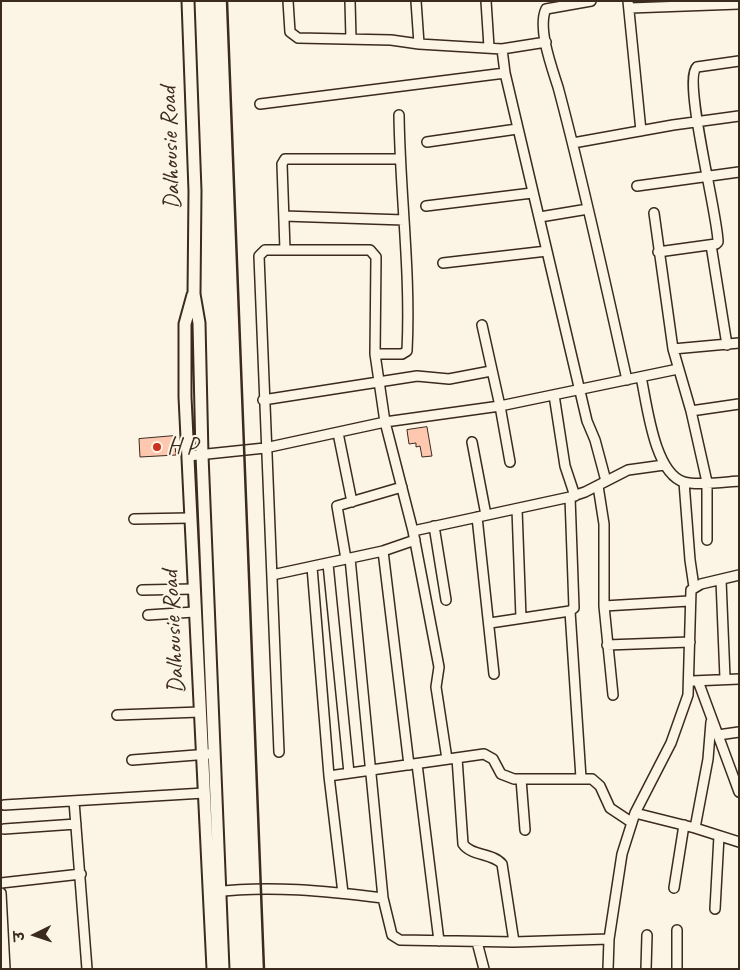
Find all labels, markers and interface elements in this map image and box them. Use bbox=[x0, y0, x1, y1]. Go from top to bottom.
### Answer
street label: Dalhousie Road bbox=[154, 86, 188, 210]
place label: H P bbox=[167, 433, 197, 461]
marker: H P bbox=[151, 441, 163, 453]
street label: Dalhousie Road bbox=[156, 570, 192, 694]
north arrow bbox=[10, 910, 60, 960]
text: उ bbox=[11, 931, 28, 941]

